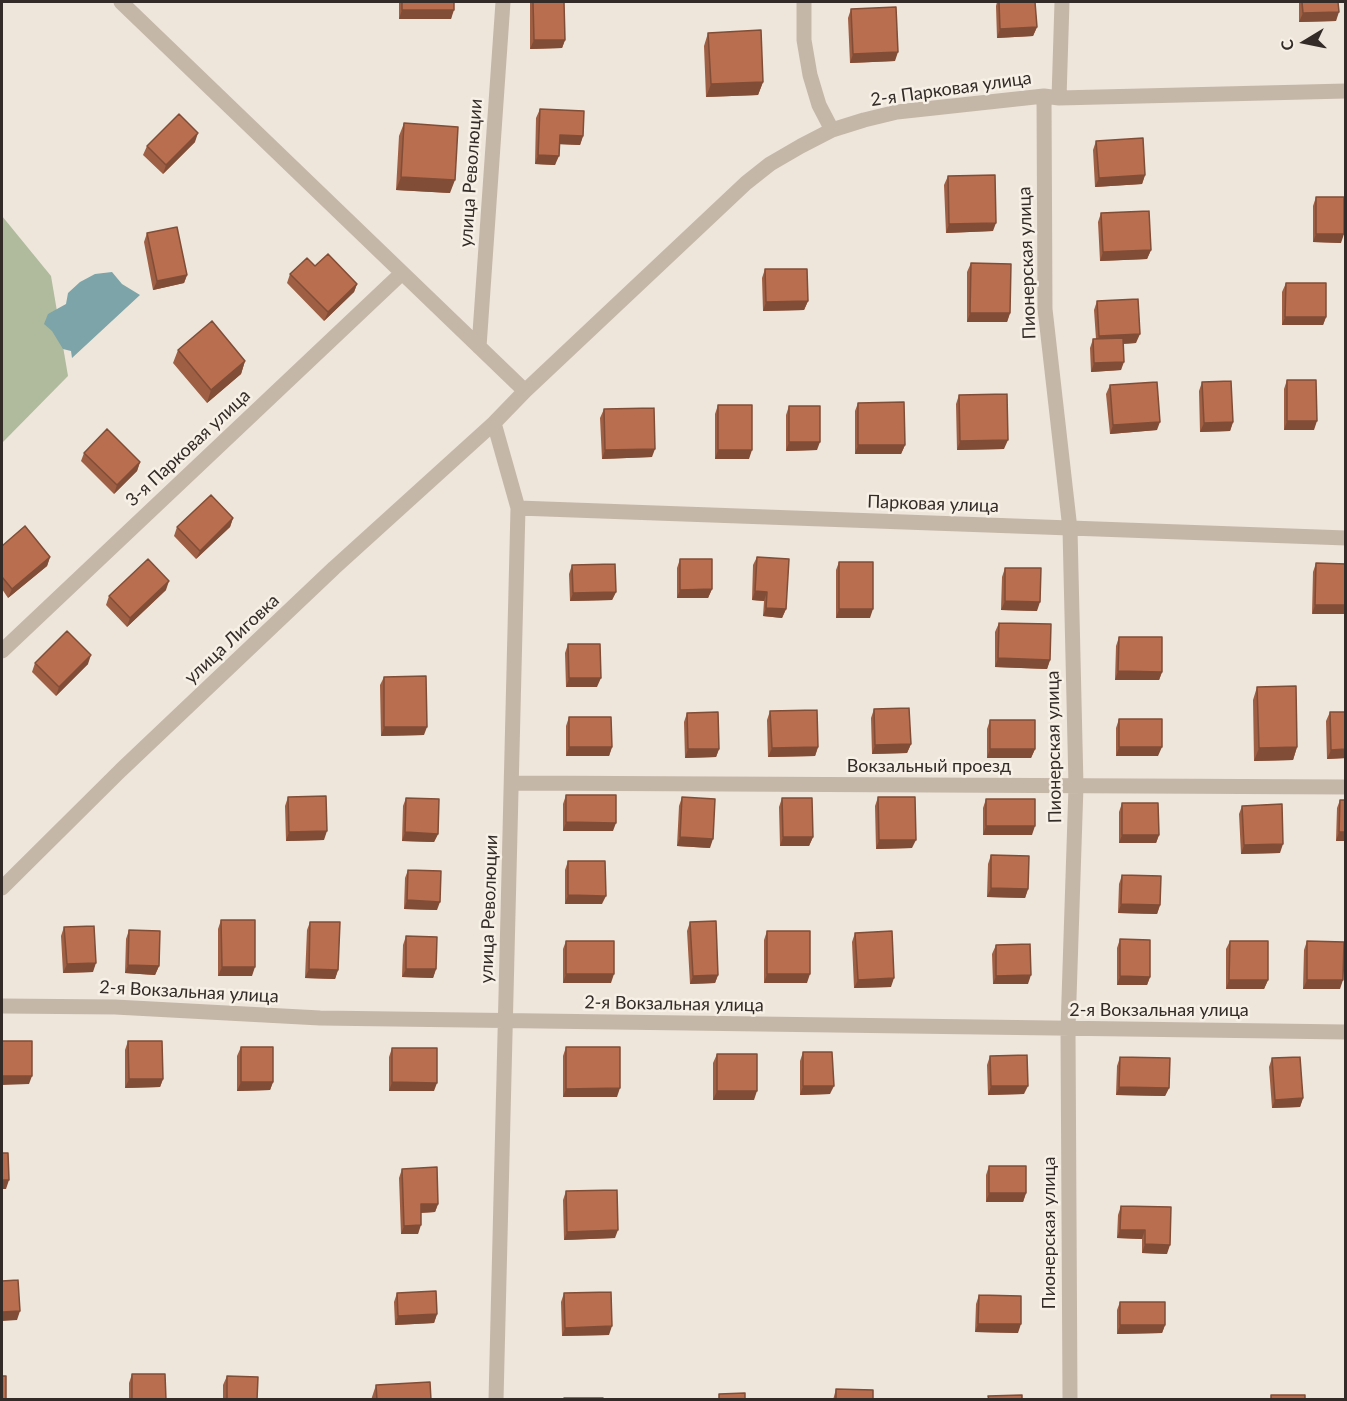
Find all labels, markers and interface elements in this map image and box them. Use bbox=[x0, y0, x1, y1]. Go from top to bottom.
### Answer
north arrow bbox=[1275, 12, 1335, 72]
text: С bbox=[1277, 38, 1297, 52]
street label: 2-я Парковая улица bbox=[869, 67, 1033, 111]
street label: улица Революции bbox=[455, 98, 487, 248]
street label: Пионерская улица bbox=[1014, 186, 1040, 340]
street label: 3-я Парковая улица bbox=[121, 385, 255, 511]
street label: Парковая улица bbox=[867, 491, 999, 517]
street label: улица Лиговка bbox=[180, 590, 284, 688]
street label: Пионерская улица bbox=[1042, 670, 1066, 824]
street label: Вокзальный проезд bbox=[847, 755, 1011, 777]
street label: улица Революции bbox=[476, 834, 502, 984]
street label: 2-я Вокзальная улица bbox=[99, 977, 279, 1007]
street label: 2-я Вокзальная улица bbox=[584, 992, 764, 1016]
street label: 2-я Вокзальная улица bbox=[1069, 999, 1249, 1021]
street label: Пионерская улица bbox=[1038, 1157, 1060, 1309]

